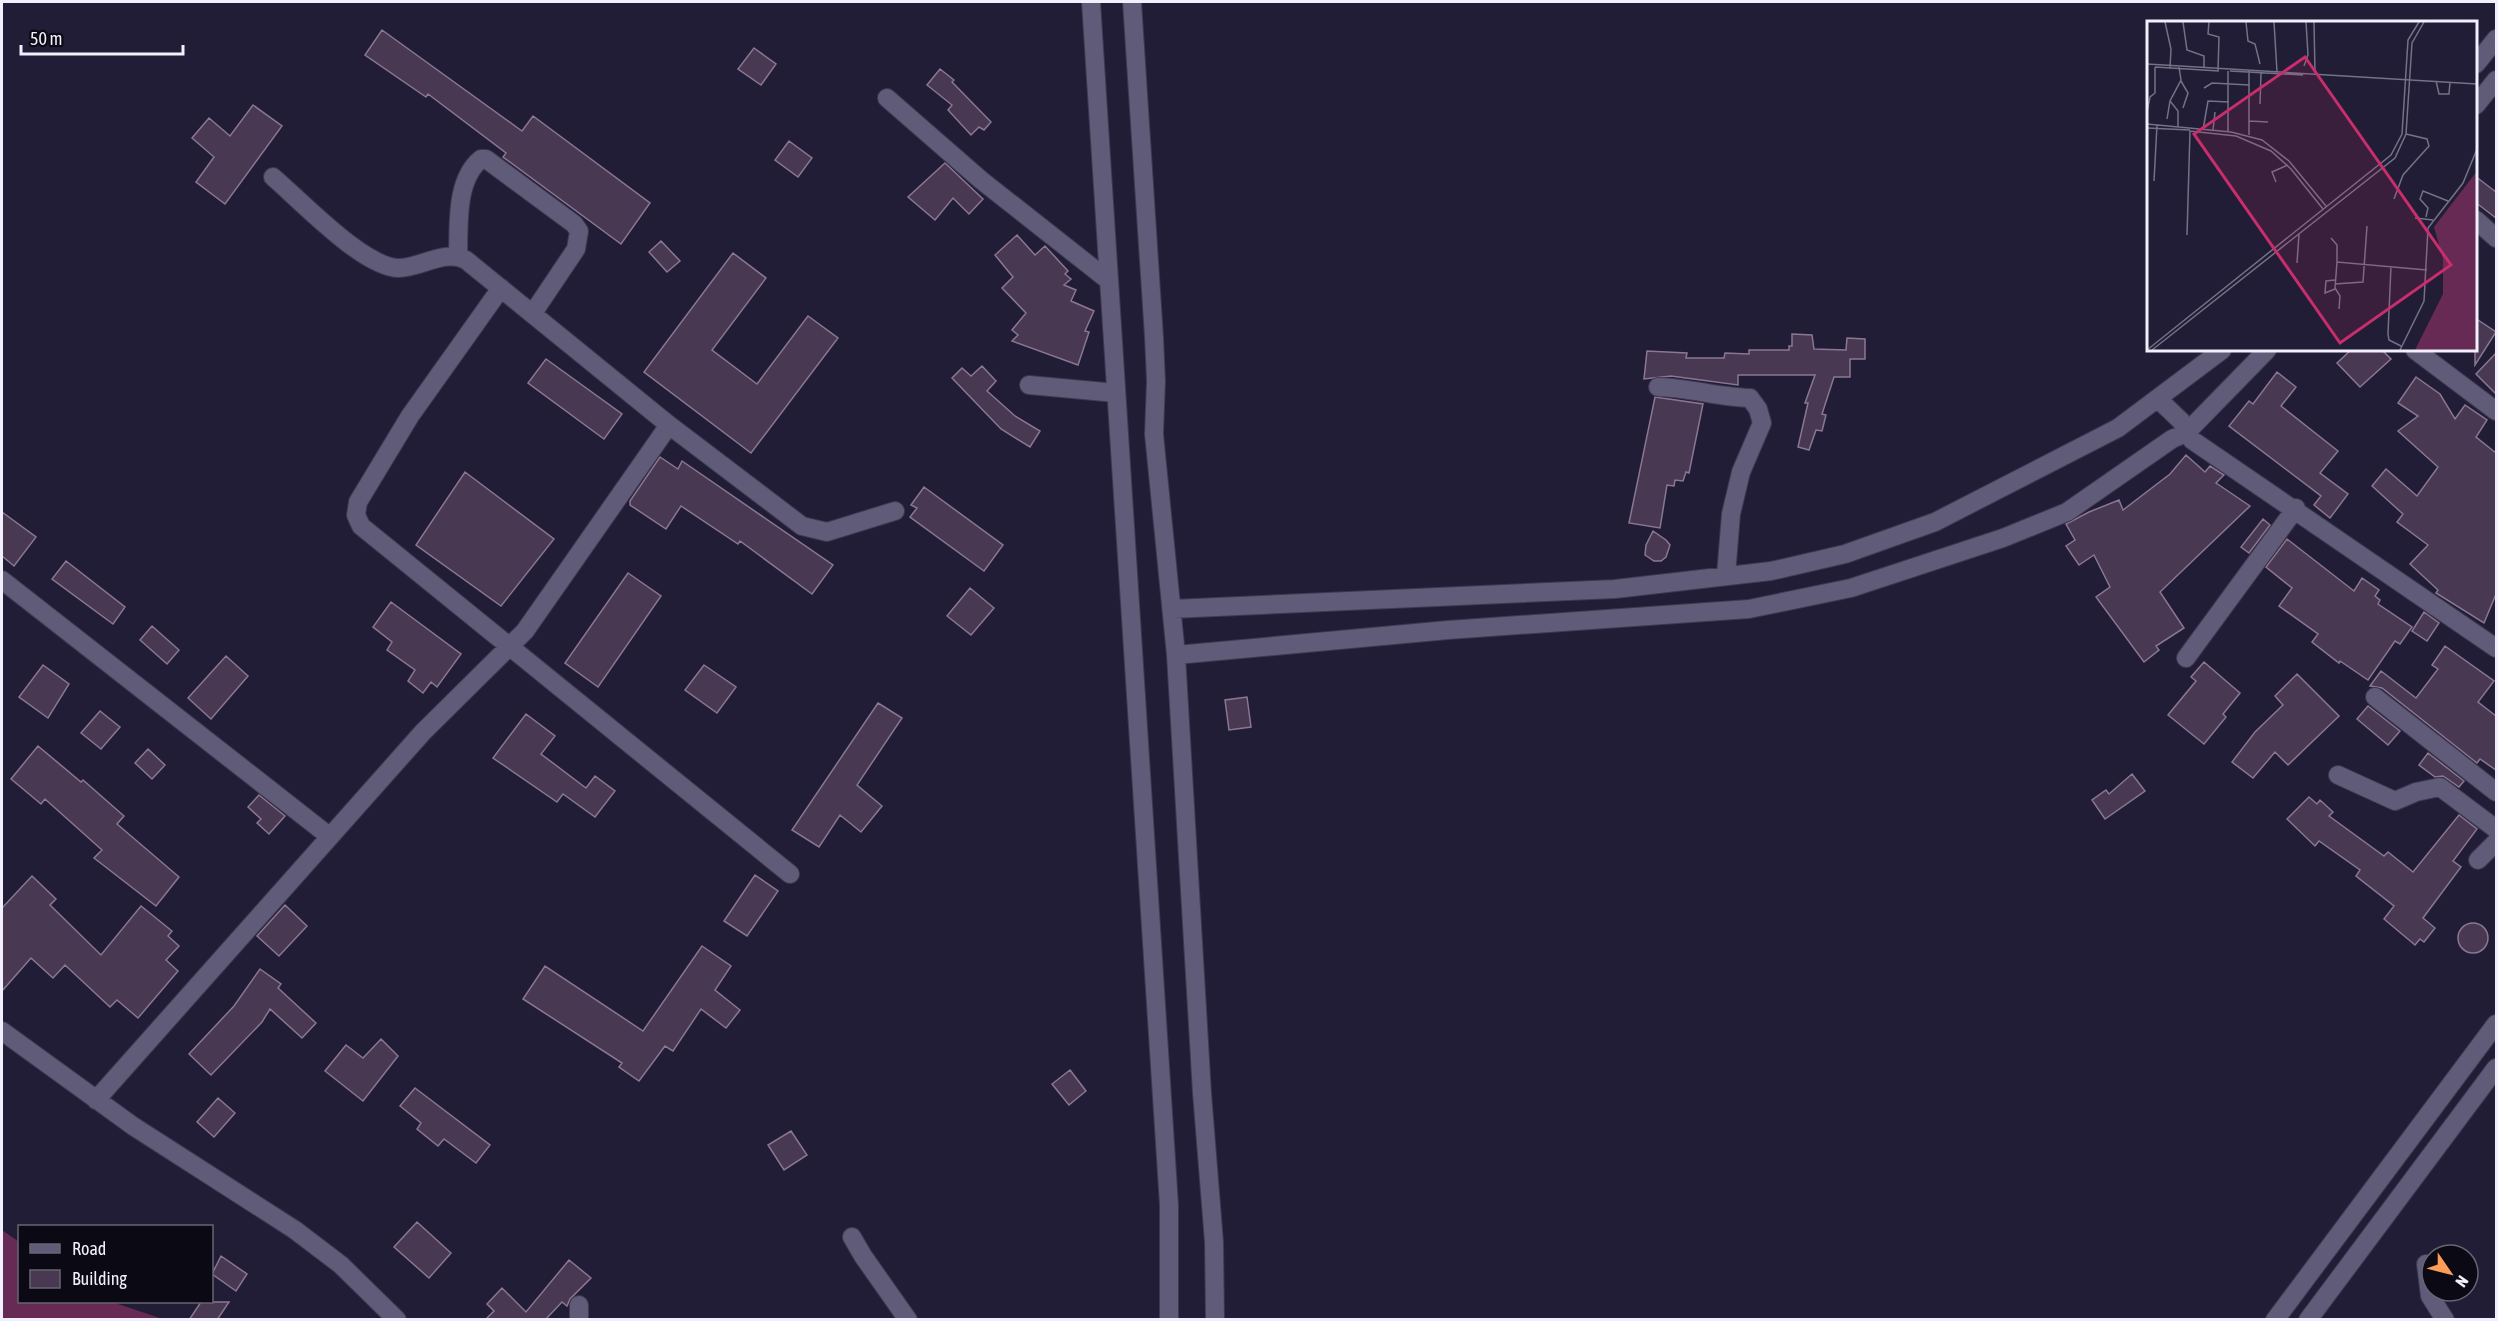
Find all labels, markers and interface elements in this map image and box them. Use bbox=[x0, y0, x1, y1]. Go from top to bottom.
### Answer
scale bar bbox=[21, 18, 183, 56]
inset map bbox=[2147, 21, 2477, 351]
text: 50 m bbox=[30, 28, 62, 49]
legend bbox=[18, 1225, 213, 1303]
text: Road bbox=[72, 1238, 106, 1259]
north arrow bbox=[2420, 1243, 2480, 1303]
text: Building bbox=[72, 1268, 127, 1289]
text: N bbox=[2452, 1273, 2472, 1291]

